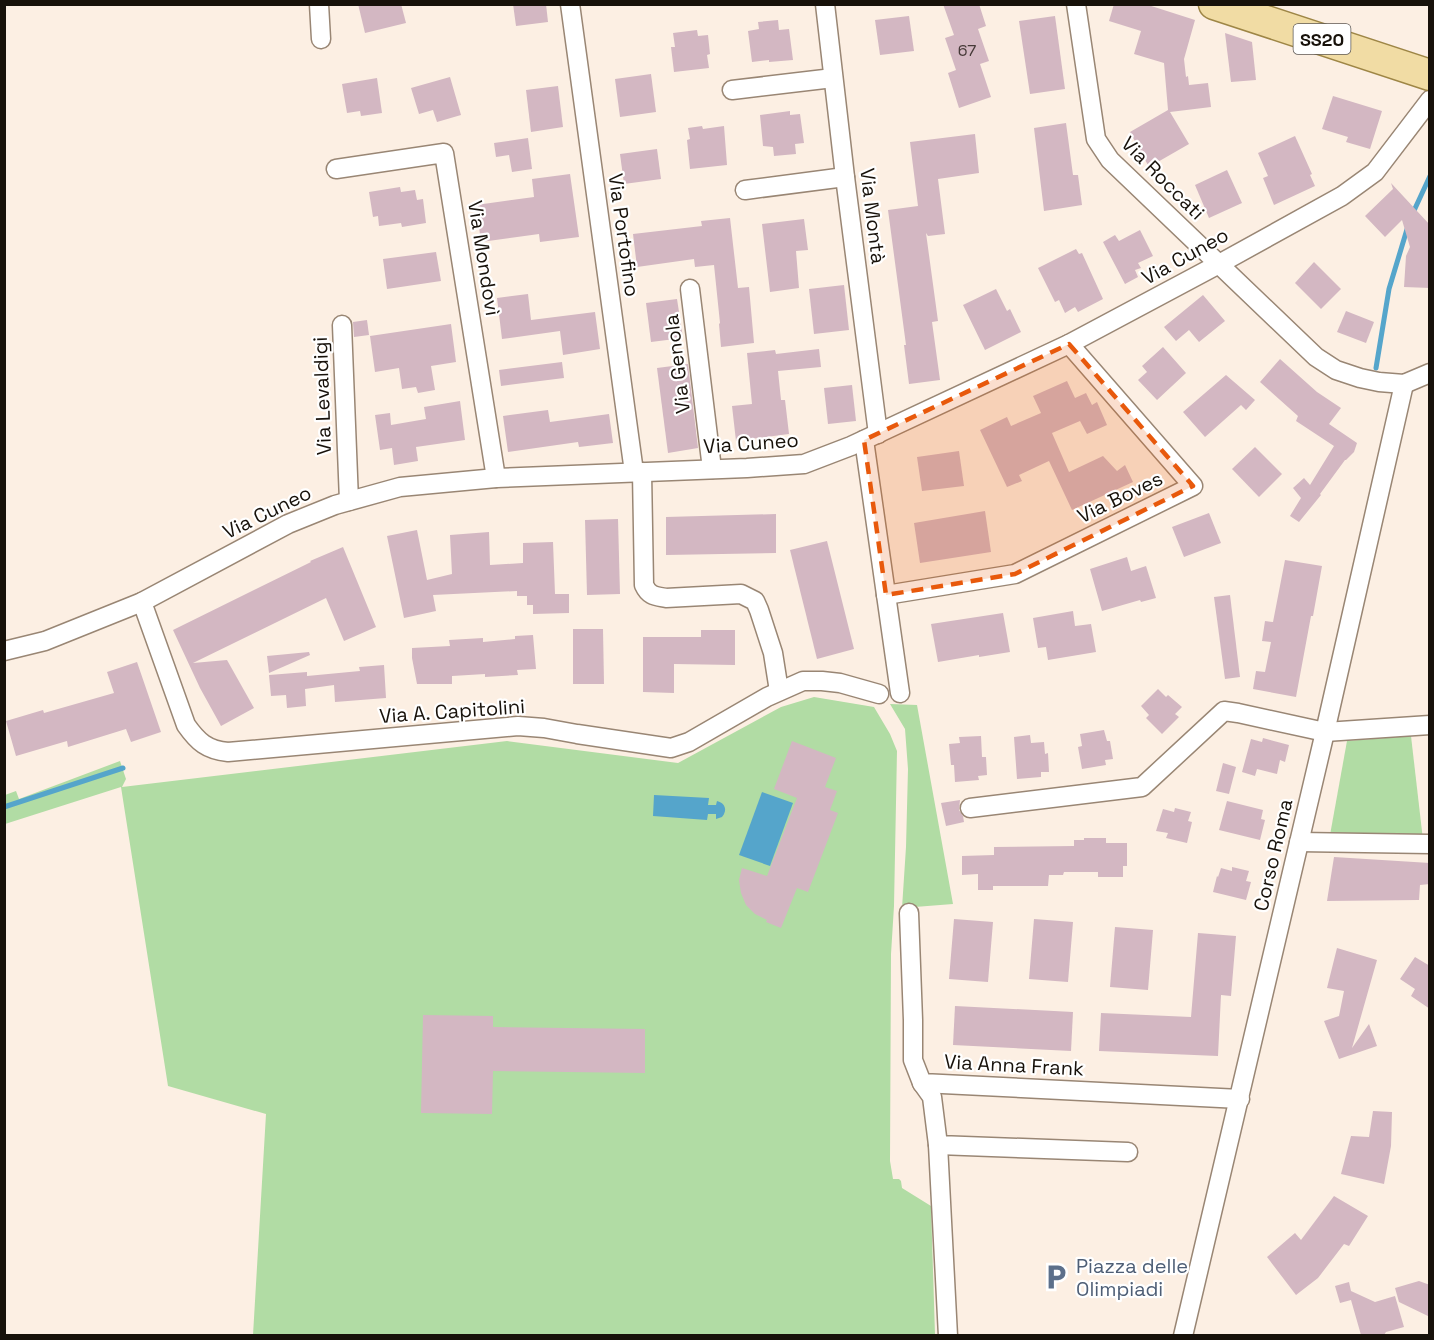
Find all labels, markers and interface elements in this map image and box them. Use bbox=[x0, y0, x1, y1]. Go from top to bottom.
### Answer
road number: SS20 bbox=[1294, 24, 1350, 54]
house number: 67 bbox=[958, 40, 976, 61]
street label: Via Roccati bbox=[1116, 131, 1210, 225]
street label: Via Montà bbox=[854, 167, 892, 265]
street label: Via Portofino bbox=[602, 172, 646, 298]
street label: Via Mondovì bbox=[462, 199, 506, 317]
street label: Via Cuneo bbox=[1137, 221, 1233, 291]
street label: Via Genola bbox=[658, 313, 696, 415]
street label: Via Levaldigi bbox=[307, 336, 337, 456]
street label: Via Cuneo bbox=[702, 427, 800, 459]
street label: Via Boves bbox=[1073, 465, 1167, 529]
street label: Via Cuneo bbox=[218, 479, 316, 545]
street label: Via A. Capitolini bbox=[378, 693, 526, 729]
street label: Corso Roma bbox=[1247, 796, 1299, 914]
street label: Via Anna Frank bbox=[943, 1048, 1085, 1082]
place label: Piazza delle Olimpiadi bbox=[1076, 1253, 1188, 1302]
parking icon: Piazza delle Olimpiadi bbox=[1041, 1262, 1071, 1292]

